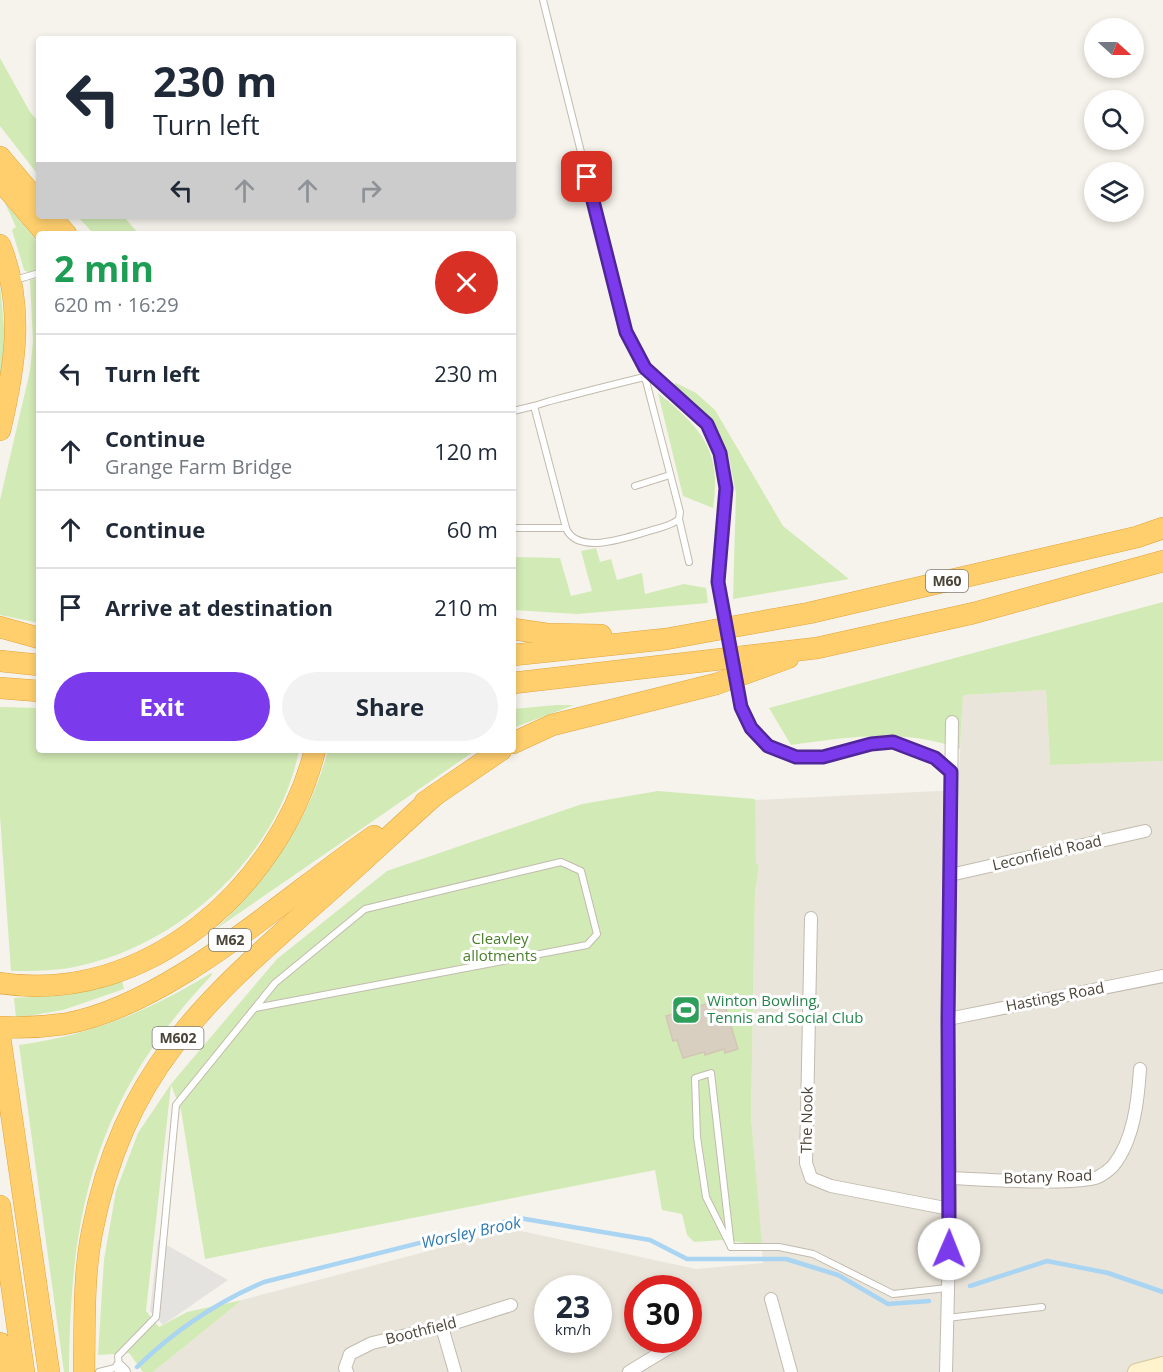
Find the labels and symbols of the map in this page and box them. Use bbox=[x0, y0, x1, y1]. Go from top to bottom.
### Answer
north arrow bbox=[1084, 18, 1144, 78]
pin bbox=[561, 151, 612, 202]
road number: M60 bbox=[926, 570, 968, 592]
street label: Leconfield Road bbox=[990, 830, 1103, 874]
park label: Cleavley allotments bbox=[463, 928, 537, 965]
road number: M62 bbox=[209, 929, 251, 951]
street label: Hastings Road bbox=[1004, 977, 1106, 1015]
place label: Winton Bowling, Tennis and Social Club bbox=[707, 990, 863, 1027]
sports icon: Winton Bowling, Tennis and Social Club bbox=[670, 994, 702, 1026]
road number: M602 bbox=[152, 1027, 204, 1049]
street label: The Nook bbox=[795, 1086, 817, 1154]
street label: Botany Road bbox=[1003, 1164, 1093, 1188]
water label: Worsley Brook bbox=[419, 1210, 524, 1253]
position arrow bbox=[917, 1217, 981, 1281]
speed limit sign: 30 bbox=[624, 1275, 702, 1353]
street label: Boothfield bbox=[383, 1312, 458, 1349]

